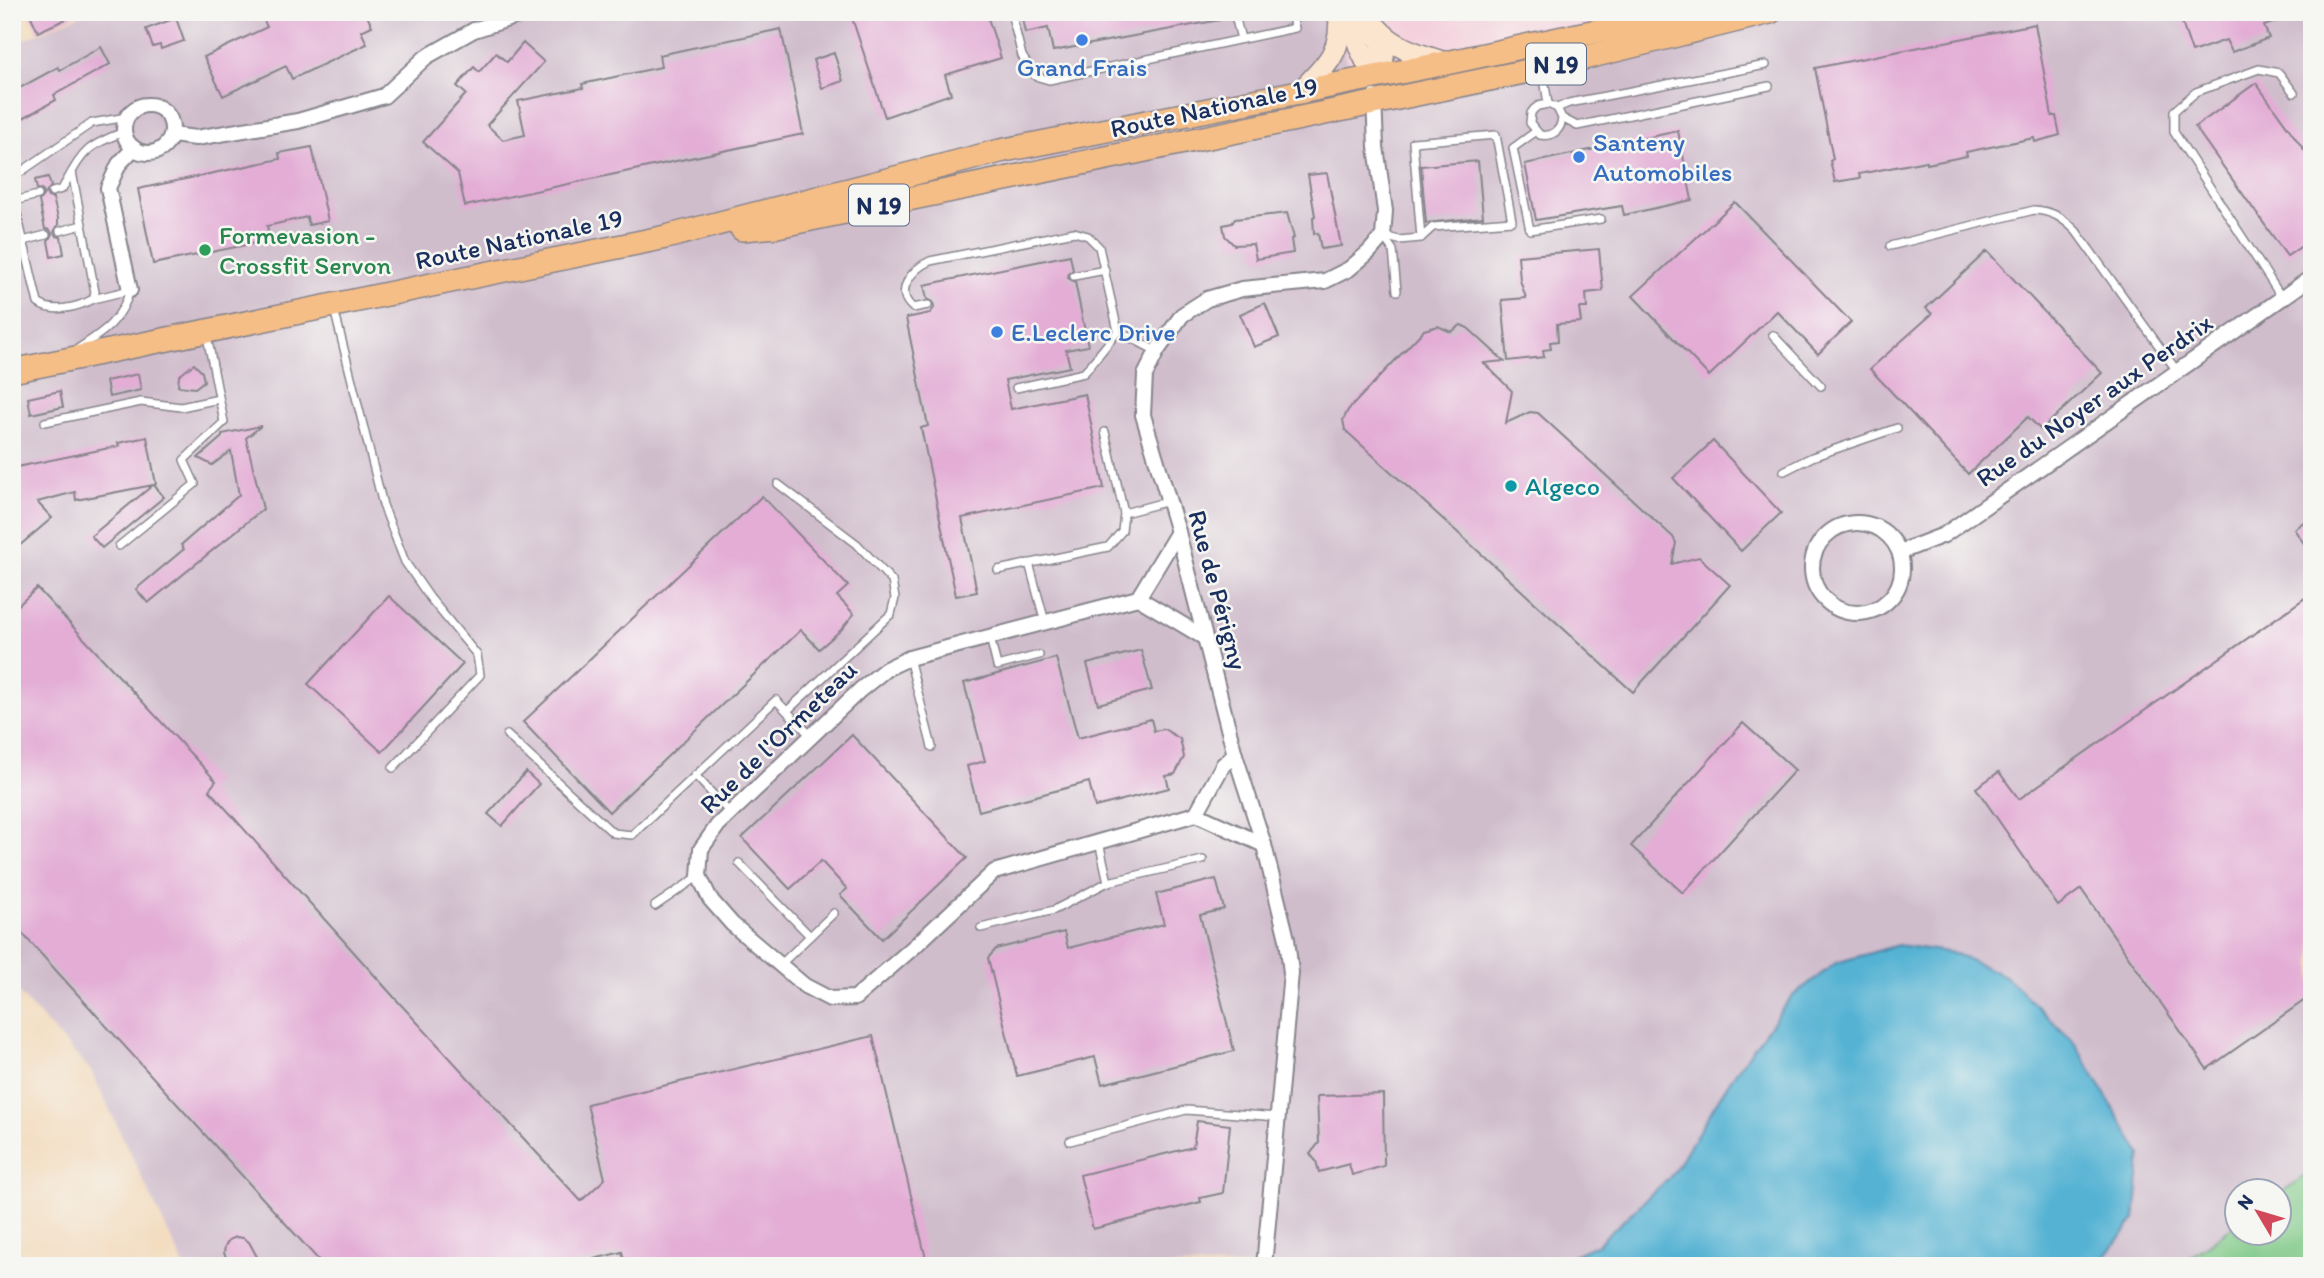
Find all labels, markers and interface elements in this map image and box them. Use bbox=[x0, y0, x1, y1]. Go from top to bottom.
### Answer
marker: Grand Frais bbox=[1074, 32, 1090, 48]
road number: N 19 bbox=[1526, 43, 1586, 84]
place label: Grand Frais bbox=[1017, 51, 1147, 83]
street label: Route Nationale 19 bbox=[1107, 69, 1321, 145]
place label: Santeny Automobiles bbox=[1593, 126, 1732, 188]
marker: Santeny Automobiles bbox=[1571, 149, 1587, 165]
road number: N 19 bbox=[849, 184, 909, 226]
street label: Route Nationale 19 bbox=[412, 201, 626, 277]
place label: Formevasion - Crossfit Servon bbox=[219, 219, 392, 281]
marker: Formevasion - Crossfit Servon bbox=[197, 242, 213, 258]
street label: Rue du Noyer aux Perdrix bbox=[1970, 306, 2218, 494]
place label: E.Leclerc Drive bbox=[1011, 316, 1176, 348]
marker: E.Leclerc Drive bbox=[989, 324, 1005, 340]
place label: Algeco bbox=[1525, 470, 1600, 502]
marker: Algeco bbox=[1503, 478, 1519, 494]
street label: Rue de Périgny bbox=[1181, 507, 1255, 673]
street label: Rue de l'Ormeteau bbox=[693, 654, 863, 820]
north arrow bbox=[2222, 1176, 2292, 1246]
text: N bbox=[2232, 1190, 2258, 1214]

